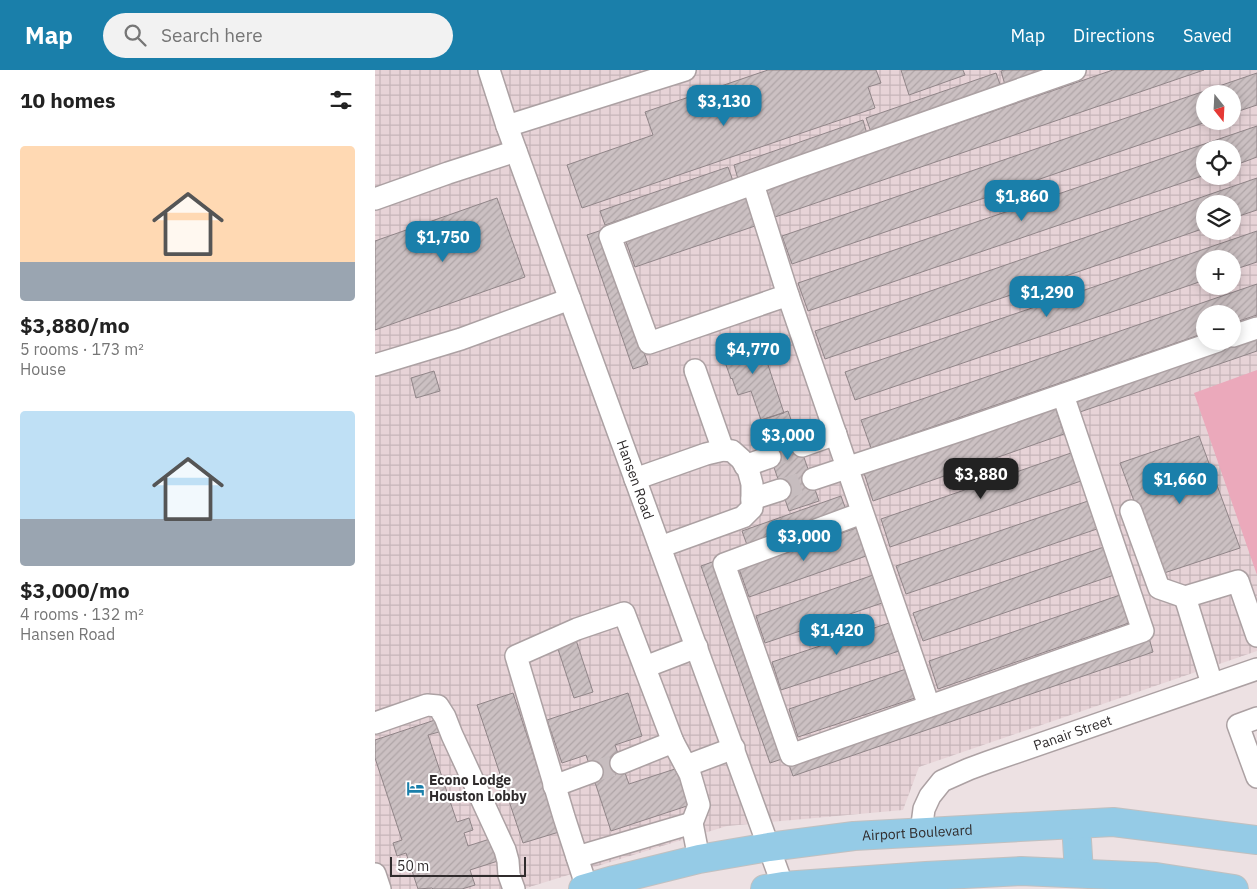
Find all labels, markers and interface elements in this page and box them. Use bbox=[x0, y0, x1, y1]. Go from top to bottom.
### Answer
search box bbox=[103, 13, 453, 58]
text: Map bbox=[25, 19, 73, 51]
icon: search bbox=[121, 21, 149, 49]
text: Search here bbox=[161, 23, 263, 47]
text: Map bbox=[1010, 24, 1045, 47]
text: Directions bbox=[1073, 24, 1155, 47]
text: Saved bbox=[1183, 24, 1232, 47]
pin: $3,130 bbox=[683, 85, 765, 127]
north arrow bbox=[1196, 85, 1241, 130]
map controls bbox=[1196, 85, 1241, 350]
text: 10 homes bbox=[20, 86, 116, 114]
icon: filters bbox=[327, 86, 355, 114]
text: $3,130 bbox=[698, 91, 750, 111]
button: locate bbox=[1196, 140, 1241, 185]
icon: home bbox=[143, 179, 233, 269]
pin: $1,860 bbox=[981, 180, 1063, 222]
text: $1,860 bbox=[996, 186, 1048, 206]
button: layers bbox=[1196, 195, 1241, 240]
pin: $1,750 bbox=[402, 220, 484, 263]
text: $1,750 bbox=[417, 227, 469, 247]
button: + bbox=[1196, 250, 1241, 295]
pin: $1,290 bbox=[1006, 276, 1088, 318]
text: $1,290 bbox=[1021, 282, 1073, 302]
button: − bbox=[1196, 305, 1241, 350]
text: $3,880/mo bbox=[20, 311, 130, 339]
pin: $4,770 bbox=[712, 332, 794, 375]
text: 5 rooms · 173 m² bbox=[20, 339, 144, 359]
text: $4,770 bbox=[727, 339, 779, 359]
text: House bbox=[20, 359, 66, 379]
pin: $3,000 bbox=[747, 418, 829, 461]
text: $3,000 bbox=[762, 425, 814, 445]
street label: Hansen Road bbox=[613, 437, 658, 522]
icon: home bbox=[143, 444, 233, 534]
pin: $3,880 bbox=[940, 458, 1022, 500]
pin: $1,660 bbox=[1139, 462, 1221, 505]
text: $3,880 bbox=[955, 464, 1007, 484]
text: $1,660 bbox=[1154, 469, 1206, 489]
pin: $3,000 bbox=[763, 520, 845, 562]
text: $3,000 bbox=[778, 526, 830, 546]
text: $3,000/mo bbox=[20, 576, 130, 604]
text: 4 rooms · 132 m² bbox=[20, 604, 144, 624]
pin: $1,420 bbox=[796, 614, 878, 656]
text: $1,420 bbox=[811, 620, 863, 640]
text: Hansen Road bbox=[20, 624, 115, 644]
street label: Panair Street bbox=[1031, 711, 1114, 755]
place label: Econo Lodge Houston Lobby bbox=[429, 771, 527, 805]
hotel icon: Econo Lodge Houston Lobby bbox=[405, 778, 425, 798]
street label: Airport Boulevard bbox=[862, 821, 973, 845]
scale bar bbox=[390, 854, 526, 877]
text: 50 m bbox=[397, 857, 429, 875]

